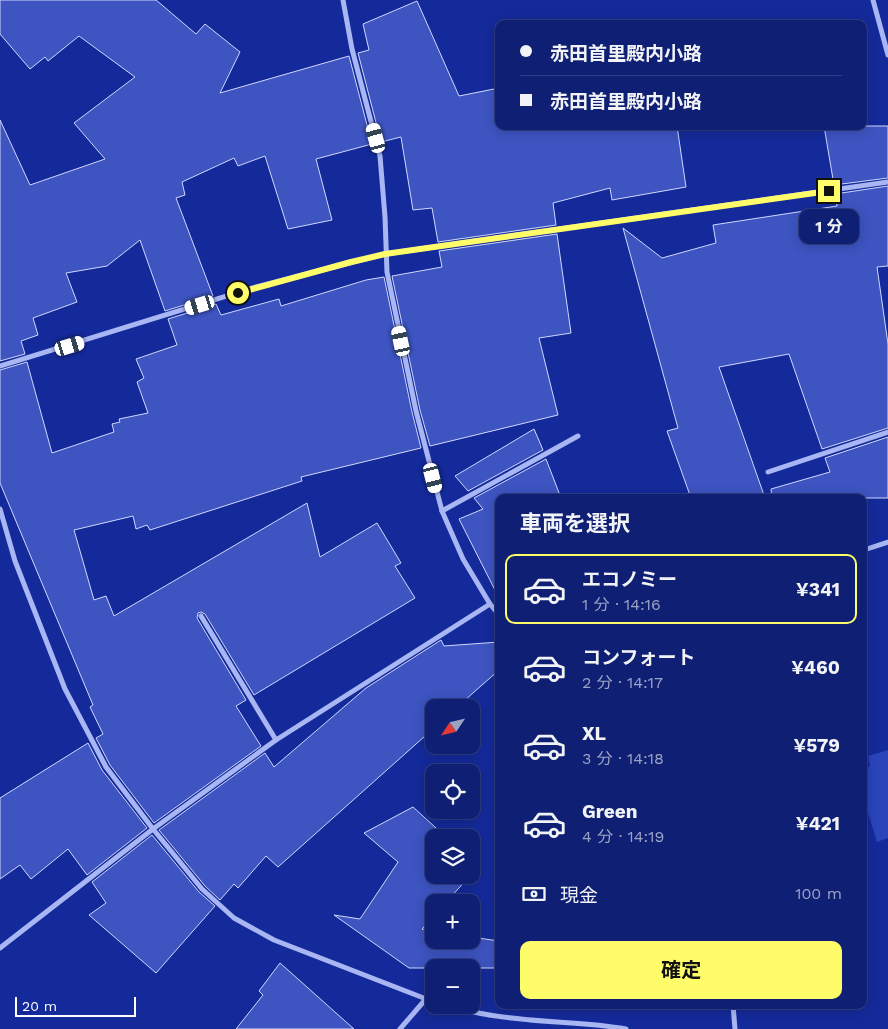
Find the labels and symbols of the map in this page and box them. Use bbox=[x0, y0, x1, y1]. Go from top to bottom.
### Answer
car bbox=[364, 122, 387, 154]
route end bbox=[818, 180, 840, 202]
callout: 1 分 bbox=[799, 208, 859, 244]
route start bbox=[227, 282, 249, 304]
car bbox=[183, 293, 216, 317]
car bbox=[390, 325, 411, 357]
car bbox=[53, 334, 86, 358]
car bbox=[422, 462, 443, 494]
north arrow bbox=[425, 699, 480, 754]
scale bar bbox=[15, 994, 136, 1017]

